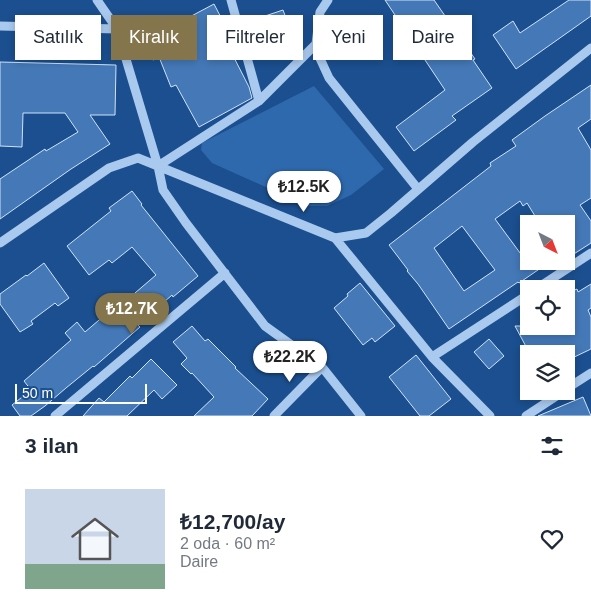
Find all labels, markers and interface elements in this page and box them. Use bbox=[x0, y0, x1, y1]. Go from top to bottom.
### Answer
chip: Satılık bbox=[15, 15, 101, 60]
chip: Kiralık bbox=[111, 15, 197, 60]
chip: Filtreler bbox=[207, 15, 303, 60]
chip: Yeni bbox=[313, 15, 383, 60]
chip: Daire bbox=[393, 15, 472, 60]
pin: ₺12.5K bbox=[263, 170, 345, 213]
text: ₺12.5K bbox=[278, 178, 330, 195]
north arrow bbox=[520, 215, 575, 270]
map controls bbox=[520, 215, 575, 400]
button: locate bbox=[520, 280, 575, 335]
pin: ₺12.7K bbox=[91, 292, 173, 335]
text: ₺12.7K bbox=[106, 300, 158, 317]
pin: ₺22.2K bbox=[249, 340, 331, 383]
button: layers bbox=[520, 345, 575, 400]
text: ₺22.2K bbox=[264, 348, 316, 365]
scale bar bbox=[15, 381, 148, 404]
text: 50 m bbox=[22, 385, 53, 401]
icon: filters bbox=[538, 432, 566, 460]
text: 3 ilan bbox=[25, 434, 79, 457]
icon: home bbox=[65, 509, 125, 569]
text: ₺12,700/ay bbox=[180, 510, 285, 533]
icon: heart bbox=[538, 525, 566, 553]
text: 2 oda · 60 m² bbox=[180, 535, 275, 552]
text: Daire bbox=[180, 553, 218, 570]

